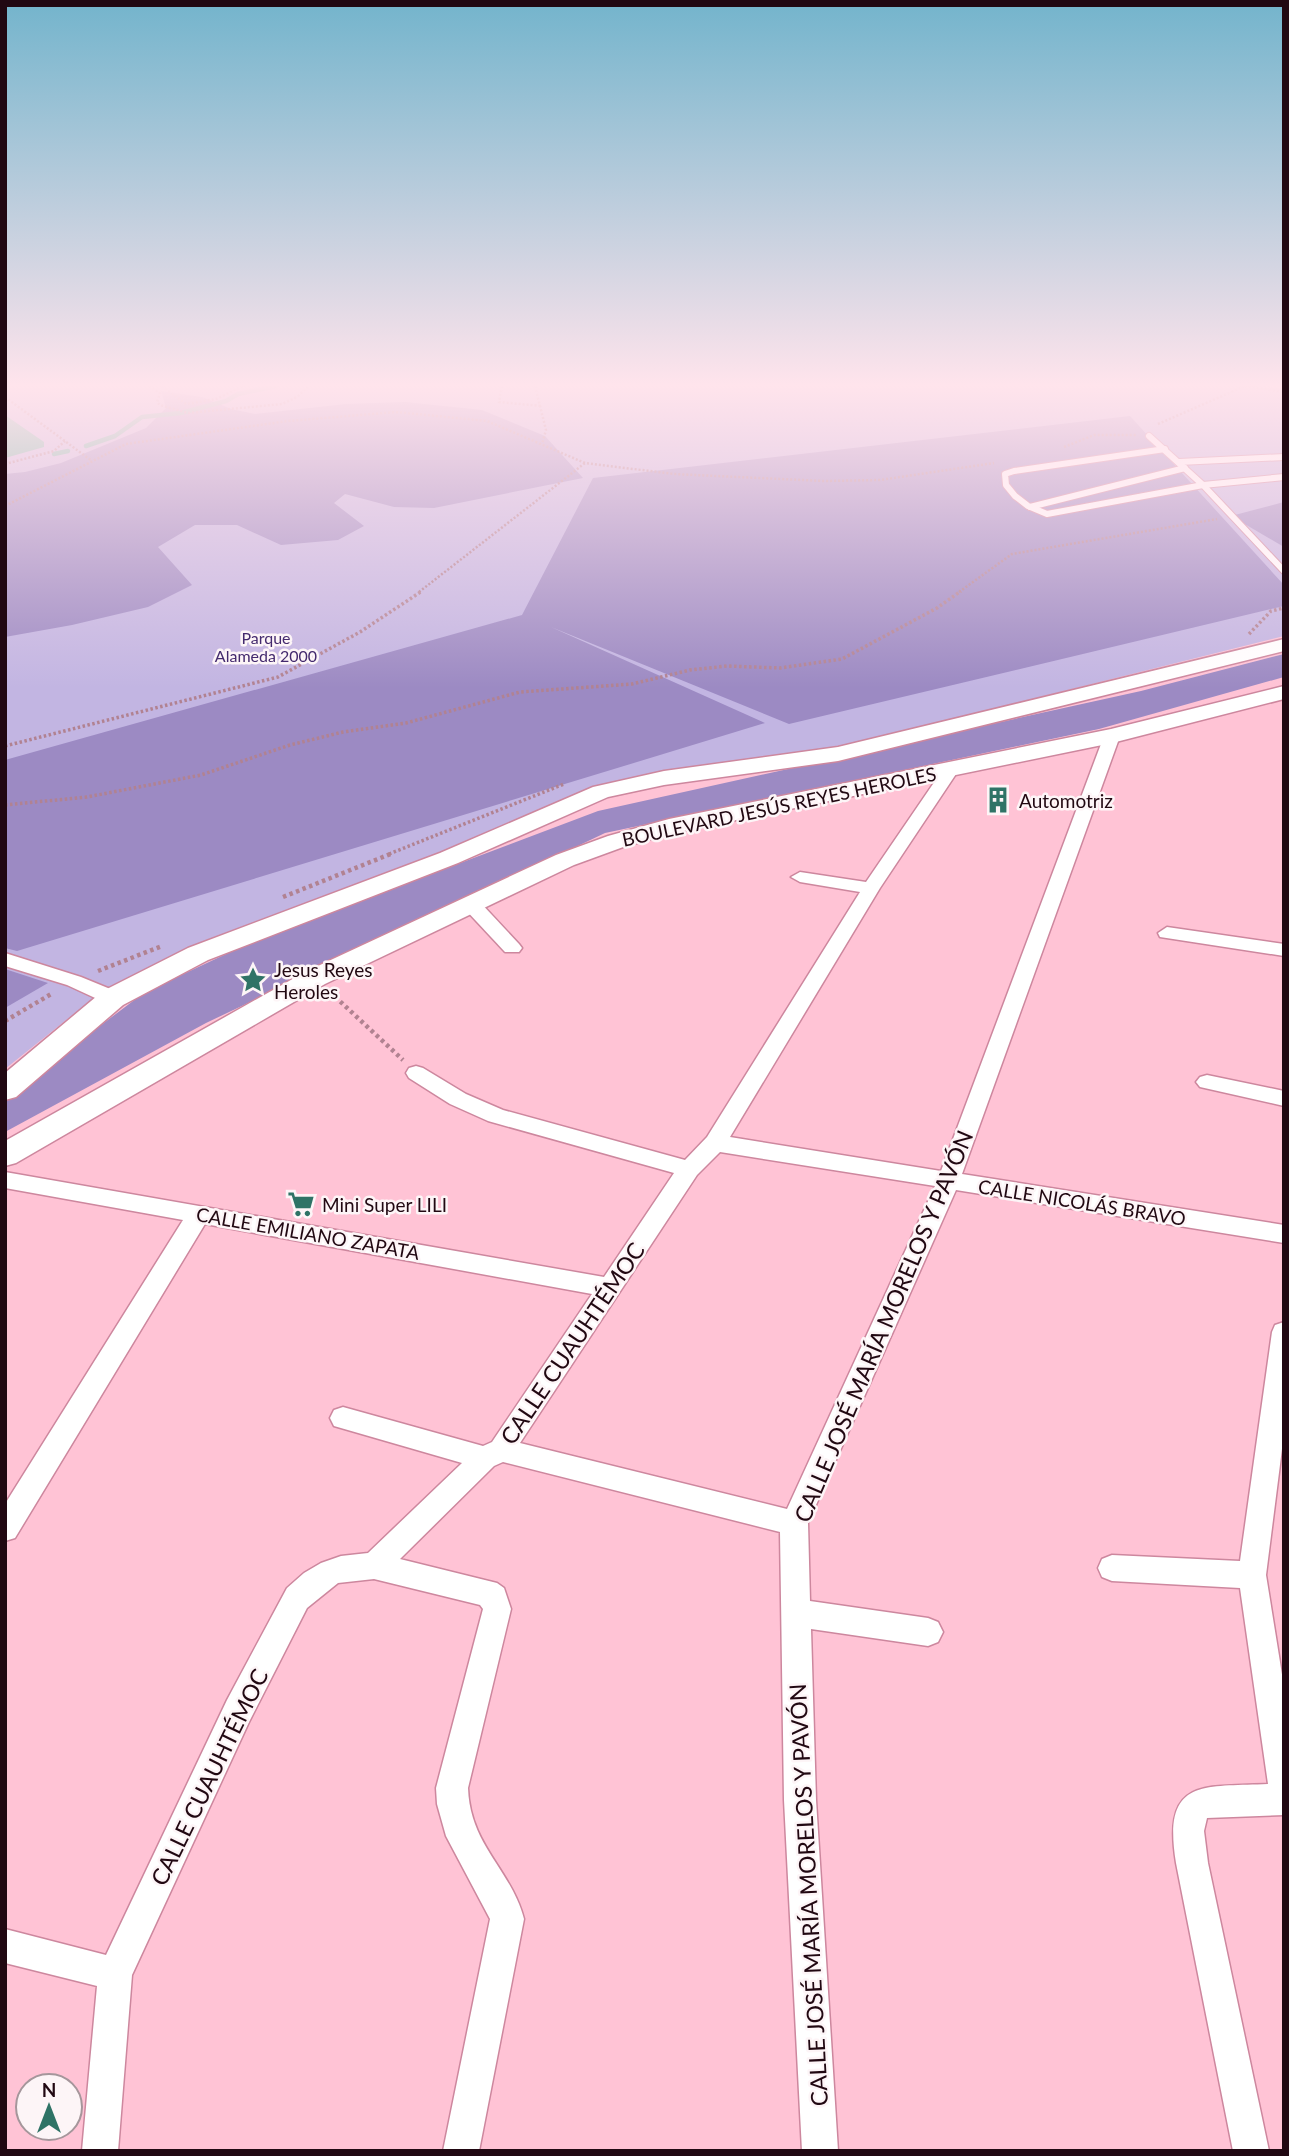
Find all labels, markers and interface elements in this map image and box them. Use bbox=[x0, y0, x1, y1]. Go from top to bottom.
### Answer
park label: Parque Alameda 2000 bbox=[215, 628, 317, 665]
street label: BOULEVARD JESÚS REYES HEROLES bbox=[620, 761, 938, 851]
building icon: Automotriz bbox=[983, 785, 1013, 815]
place label: Automotriz bbox=[1019, 789, 1113, 812]
place label: Jesus Reyes Heroles bbox=[274, 958, 373, 1003]
place icon: Jesus Reyes Heroles bbox=[238, 965, 268, 995]
street label: CALLE JOSÉ MARÍA MORELOS Y PAVÓN bbox=[787, 1126, 979, 1526]
street label: CALLE NICOLÁS BRAVO bbox=[977, 1174, 1187, 1230]
supermarket icon: Mini Super LILI bbox=[286, 1189, 316, 1219]
place label: Mini Super LILI bbox=[322, 1193, 447, 1216]
street label: CALLE EMILIANO ZAPATA bbox=[195, 1202, 422, 1264]
street label: CALLE CUAUHTÉMOC bbox=[494, 1237, 650, 1449]
street label: CALLE CUAUHTÉMOC bbox=[144, 1664, 274, 1890]
street label: CALLE JOSÉ MARÍA MORELOS Y PAVÓN bbox=[783, 1683, 833, 2107]
north arrow bbox=[14, 2072, 84, 2142]
text: N bbox=[42, 2078, 56, 2101]

